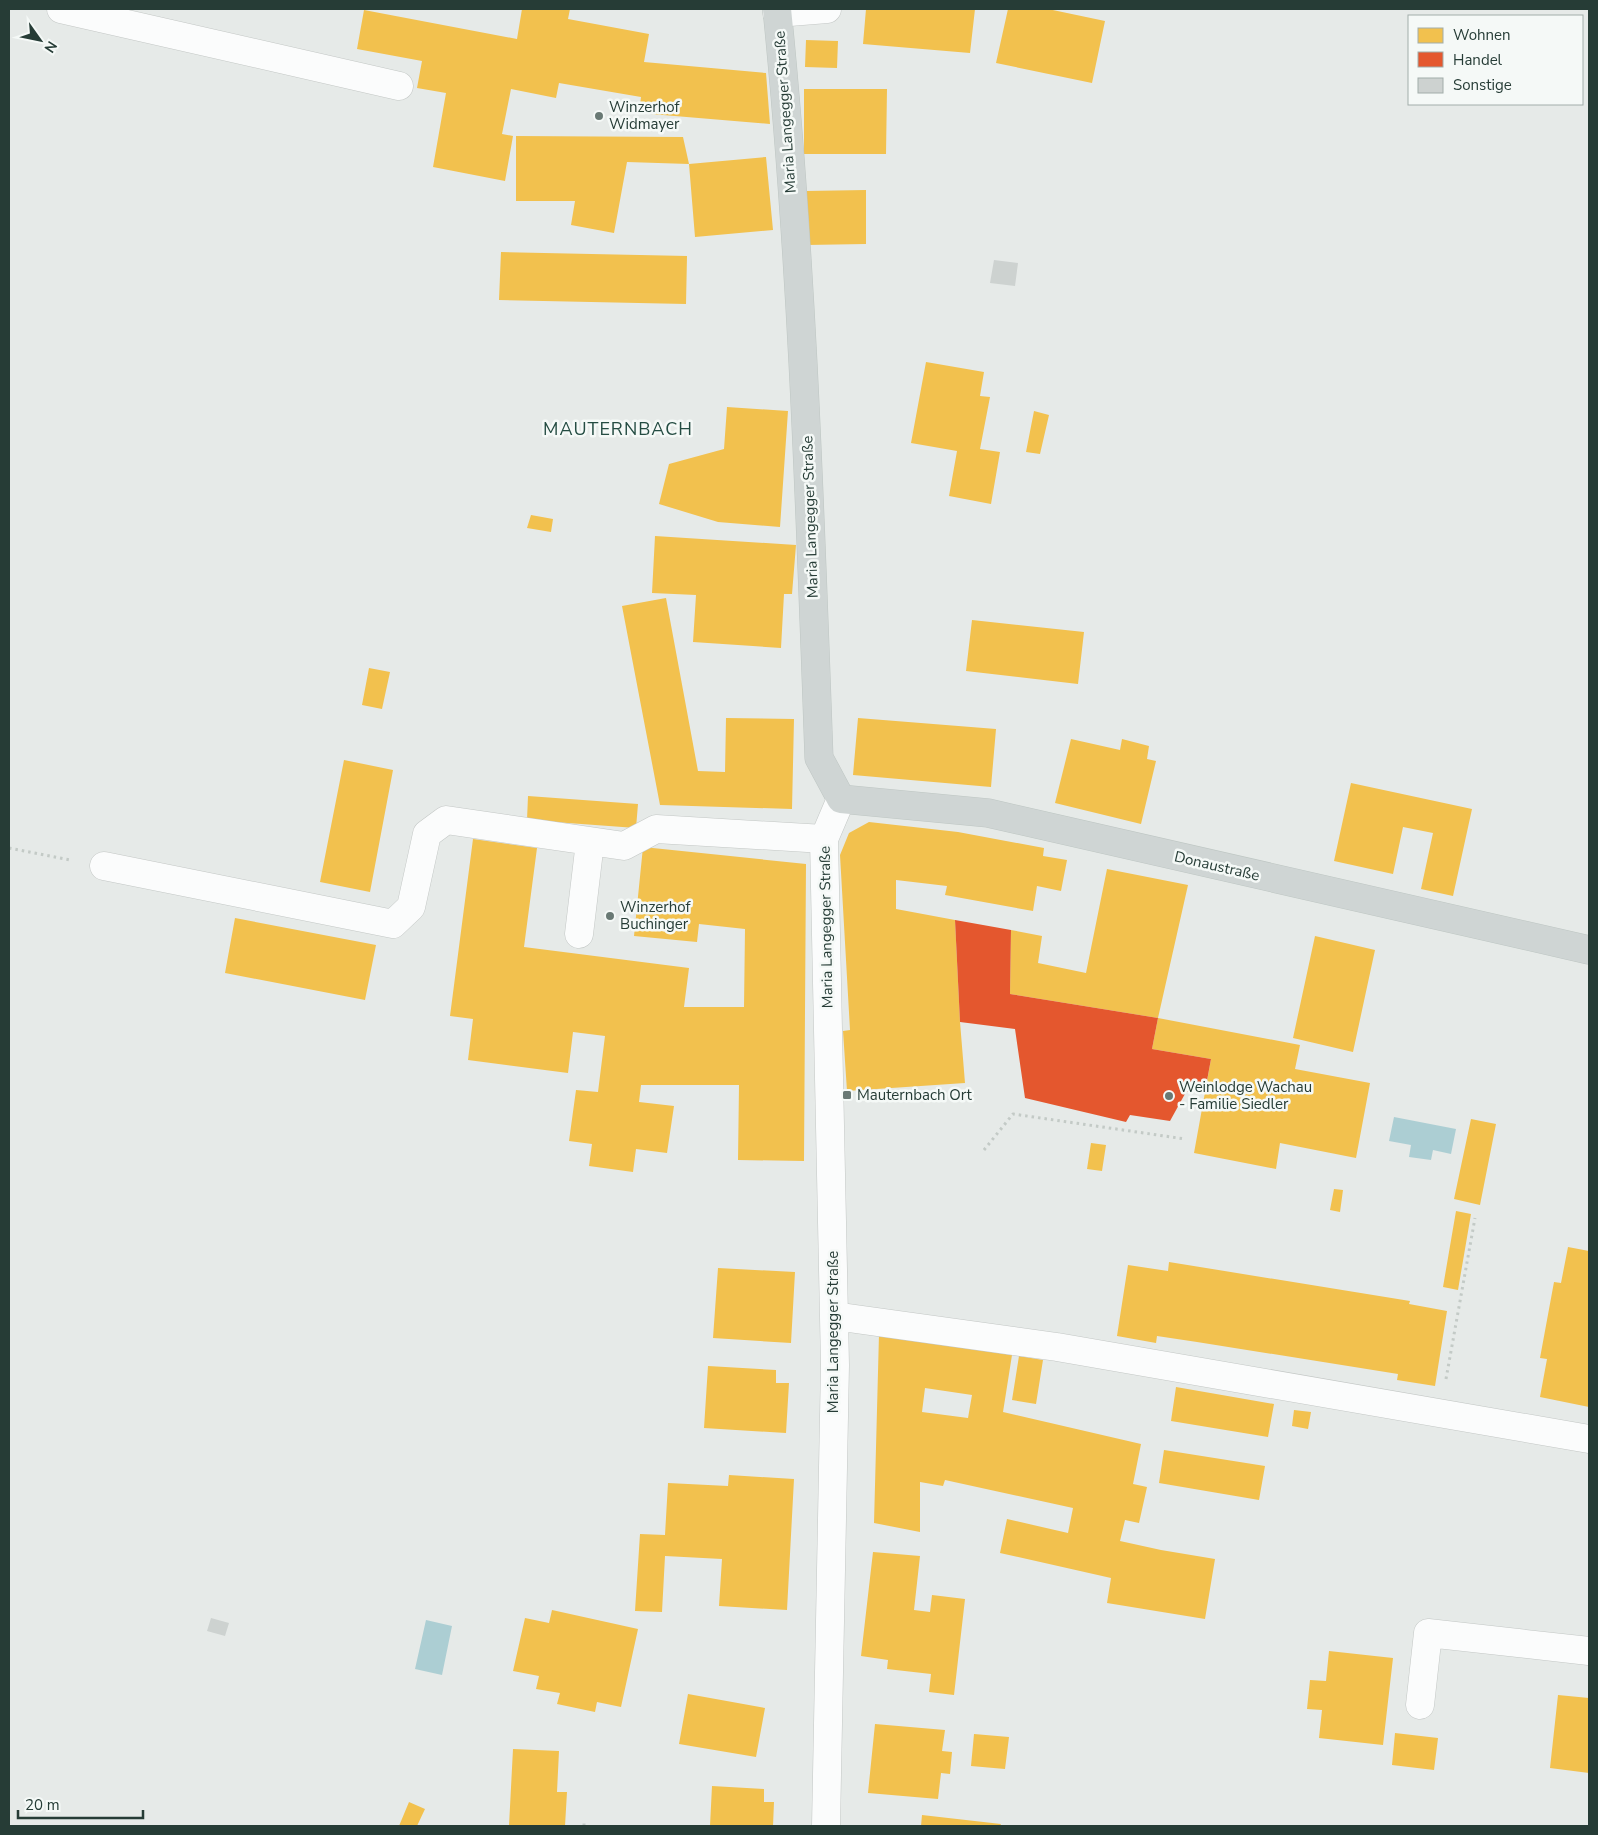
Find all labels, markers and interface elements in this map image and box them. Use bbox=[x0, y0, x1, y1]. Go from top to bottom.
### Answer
north arrow bbox=[15, 15, 65, 65]
legend bbox=[1408, 15, 1583, 105]
text: Wohnen bbox=[1453, 25, 1511, 45]
street label: Maria Langegger Straße bbox=[769, 30, 801, 194]
text: N bbox=[40, 37, 61, 56]
text: Handel bbox=[1453, 50, 1503, 70]
text: Sonstige bbox=[1453, 75, 1512, 95]
place label: Winzerhof Widmayer bbox=[609, 97, 680, 134]
marker: Winzerhof Widmayer bbox=[593, 110, 605, 122]
district label: MAUTERNBACH bbox=[543, 417, 693, 441]
street label: Maria Langegger Straße bbox=[797, 435, 823, 599]
street label: Maria Langegger Straße bbox=[815, 846, 837, 1008]
street label: Donaustraße bbox=[1172, 846, 1262, 886]
place label: Winzerhof Buchinger bbox=[620, 897, 691, 934]
marker: Winzerhof Buchinger bbox=[604, 910, 616, 922]
place label: Weinlodge Wachau - Familie Siedler bbox=[1179, 1077, 1312, 1114]
place label: Mauternbach Ort bbox=[857, 1085, 973, 1105]
marker: Mauternbach Ort bbox=[841, 1089, 853, 1101]
marker: Weinlodge Wachau - Familie Siedler bbox=[1163, 1090, 1175, 1102]
street label: Maria Langegger Straße bbox=[823, 1251, 843, 1413]
scale bar bbox=[18, 1788, 142, 1820]
text: 20 m bbox=[25, 1795, 60, 1815]

